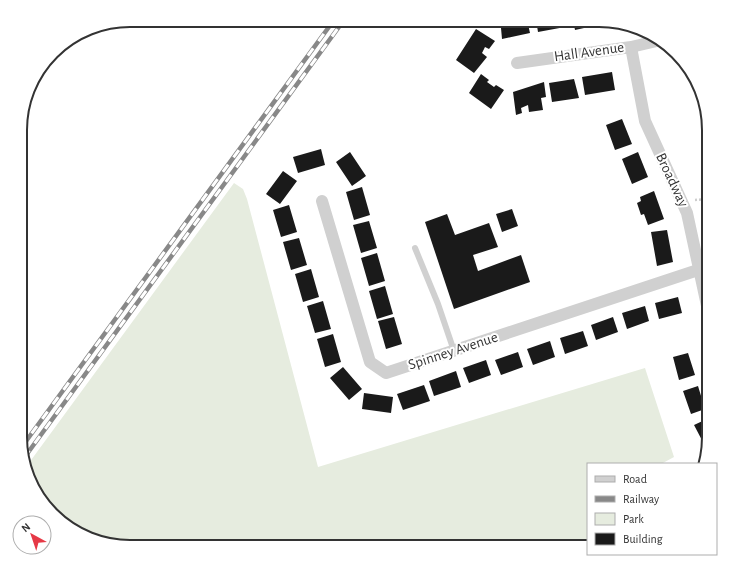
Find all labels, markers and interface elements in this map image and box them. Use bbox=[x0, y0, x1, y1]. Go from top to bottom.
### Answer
street label: Hall Avenue bbox=[553, 40, 625, 64]
street label: Broadway bbox=[653, 151, 691, 210]
street label: Spinney Avenue bbox=[406, 329, 500, 373]
legend bbox=[587, 463, 717, 555]
text: Road bbox=[623, 473, 647, 485]
text: Railway bbox=[623, 493, 659, 506]
text: Park bbox=[623, 513, 644, 525]
north arrow bbox=[12, 515, 52, 555]
text: N bbox=[19, 521, 32, 534]
text: Building bbox=[623, 533, 663, 545]

